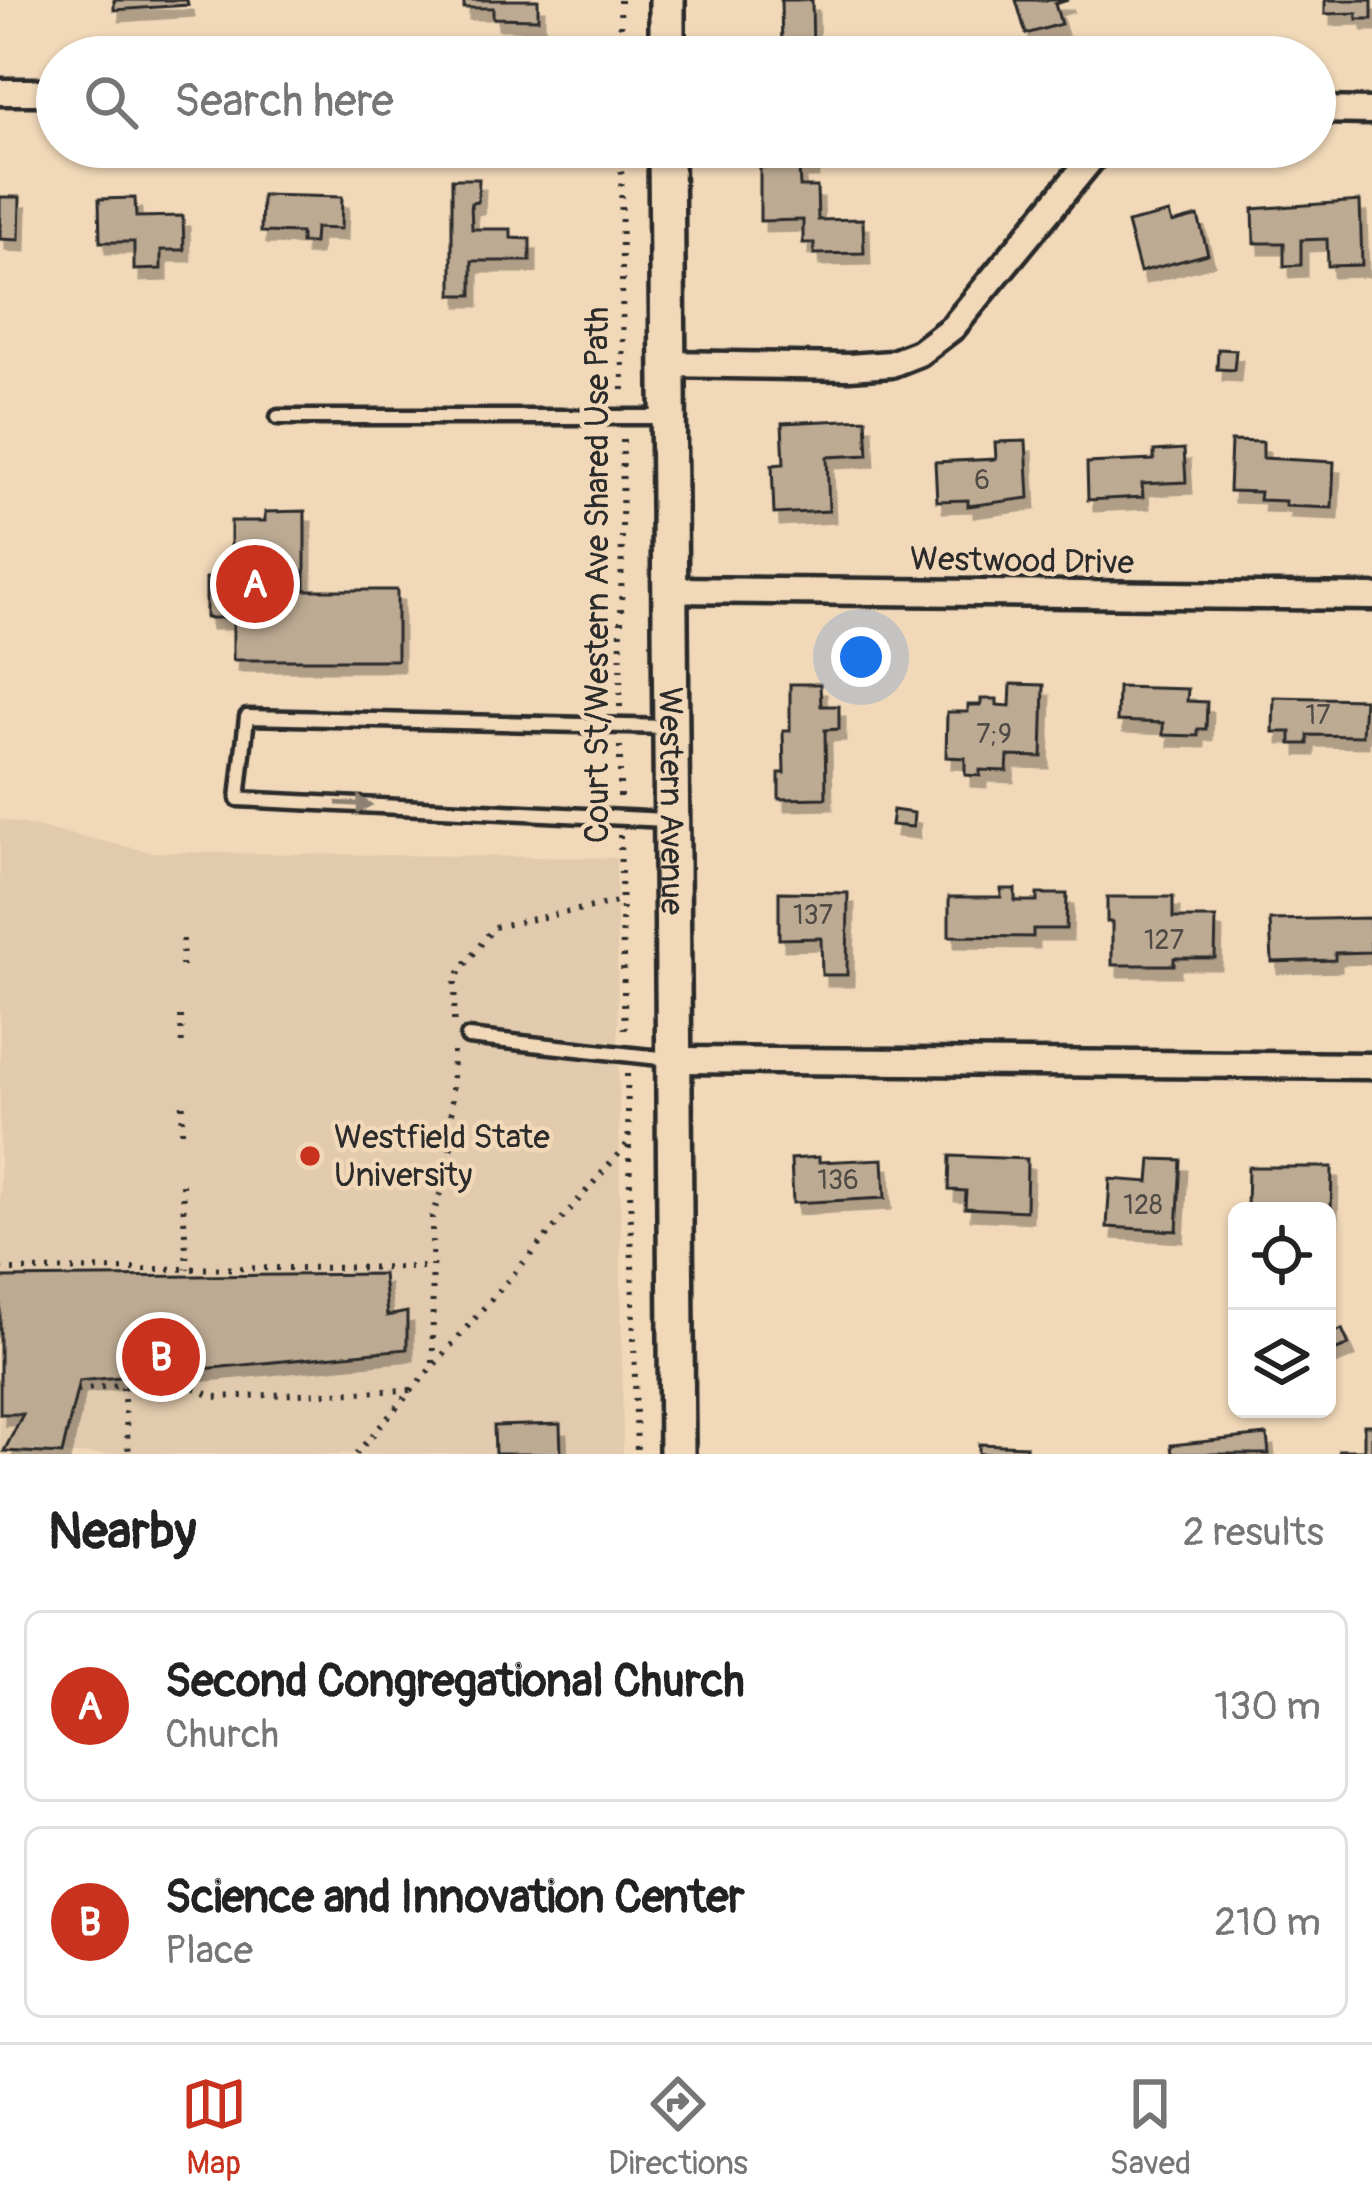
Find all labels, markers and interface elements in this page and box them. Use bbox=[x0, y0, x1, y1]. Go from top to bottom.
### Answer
search box bbox=[36, 36, 1336, 168]
icon: search bbox=[78, 69, 144, 135]
text: Search here bbox=[174, 74, 394, 130]
street label: Court St/Western Ave Shared Use Path bbox=[577, 307, 618, 843]
house number: 6 bbox=[974, 464, 990, 497]
pin: A bbox=[216, 539, 294, 629]
street label: Westwood Drive bbox=[910, 539, 1134, 583]
your location bbox=[831, 627, 891, 687]
street label: Western Avenue bbox=[650, 687, 693, 915]
house number: 17 bbox=[1306, 699, 1330, 732]
house number: 7;9 bbox=[976, 718, 1012, 751]
one-way arrow bbox=[336, 795, 374, 814]
house number: 137 bbox=[793, 899, 833, 932]
house number: 127 bbox=[1144, 924, 1184, 957]
place label: Westfield State University bbox=[334, 1117, 550, 1196]
marker: Westfield State University bbox=[297, 1143, 323, 1169]
house number: 136 bbox=[817, 1164, 859, 1197]
house number: 128 bbox=[1123, 1189, 1163, 1222]
map controls bbox=[1228, 1202, 1336, 1418]
button: locate bbox=[1228, 1202, 1336, 1310]
button: layers bbox=[1228, 1310, 1336, 1418]
pin: B bbox=[122, 1312, 200, 1402]
text: Nearby bbox=[48, 1500, 196, 1564]
text: 2 results bbox=[1183, 1508, 1324, 1557]
text: Second Congregational Church bbox=[165, 1654, 745, 1710]
text: A bbox=[77, 1682, 103, 1731]
text: 130 m bbox=[1214, 1682, 1321, 1731]
text: Church bbox=[165, 1710, 279, 1759]
text: Science and Innovation Center bbox=[165, 1870, 745, 1926]
text: B bbox=[79, 1898, 101, 1947]
text: 210 m bbox=[1214, 1898, 1321, 1947]
text: Place bbox=[165, 1926, 253, 1975]
tab: Map bbox=[181, 2071, 247, 2184]
tab: Directions bbox=[608, 2071, 748, 2184]
tab: Saved bbox=[1109, 2071, 1191, 2184]

